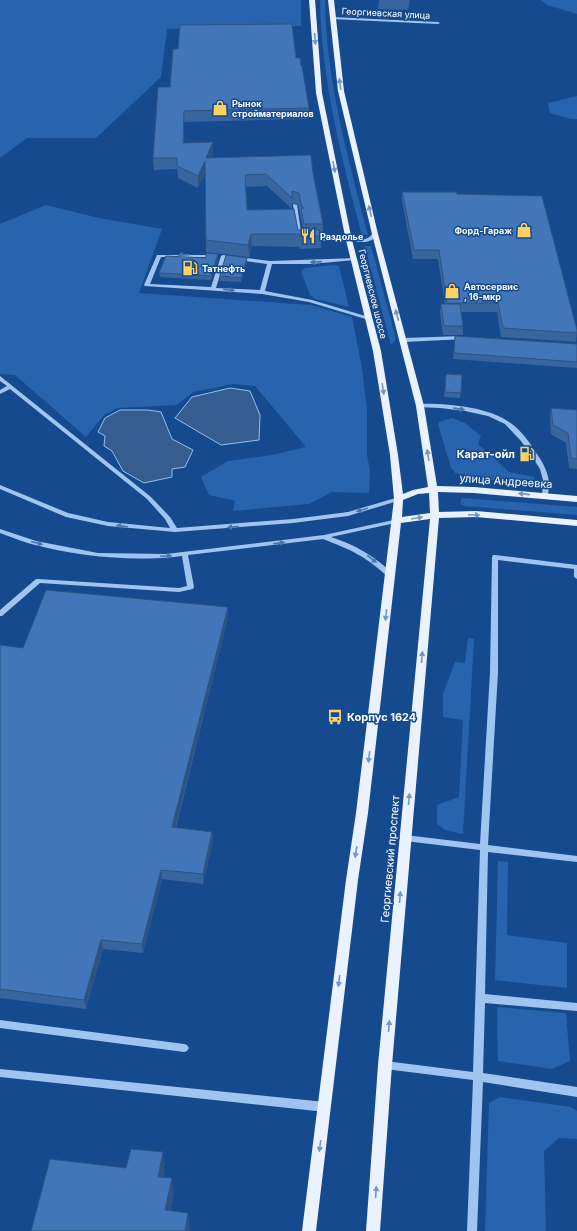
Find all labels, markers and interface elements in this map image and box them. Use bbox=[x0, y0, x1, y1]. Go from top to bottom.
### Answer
street label: Георгиевская улица bbox=[341, 5, 431, 21]
one-way arrow bbox=[312, 33, 318, 45]
one-way arrow bbox=[337, 78, 343, 90]
place label: Рынок стройматериалов bbox=[232, 98, 314, 119]
shop icon: Рынок стройматериалов bbox=[211, 99, 229, 117]
one-way arrow bbox=[332, 161, 338, 173]
one-way arrow bbox=[366, 205, 372, 217]
shop icon: Форд-Гараж bbox=[515, 221, 533, 239]
place label: Форд-Гараж bbox=[454, 225, 512, 236]
restaurant icon: Раздолье bbox=[299, 227, 317, 245]
place label: Раздолье bbox=[320, 231, 364, 242]
street label: Георгиевское шоссе bbox=[357, 248, 389, 340]
one-way arrow bbox=[177, 252, 190, 258]
fuel station icon: Татнефть bbox=[181, 259, 199, 277]
one-way arrow bbox=[310, 259, 322, 266]
place label: Татнефть bbox=[202, 263, 245, 274]
place label: Автосервис , 16-мкр bbox=[464, 281, 518, 302]
shop icon: Автосервис , 16-мкр bbox=[443, 282, 461, 300]
one-way arrow bbox=[223, 287, 235, 294]
one-way arrow bbox=[394, 308, 400, 321]
one-way arrow bbox=[381, 383, 387, 395]
one-way arrow bbox=[453, 406, 465, 412]
fuel station icon: Карат-ойл bbox=[518, 445, 536, 463]
place label: Карат-ойл bbox=[457, 447, 515, 461]
one-way arrow bbox=[425, 449, 431, 461]
street label: улица Андреевка bbox=[459, 471, 553, 491]
one-way arrow bbox=[518, 491, 530, 497]
one-way arrow bbox=[355, 507, 367, 513]
one-way arrow bbox=[468, 511, 480, 518]
one-way arrow bbox=[411, 515, 423, 521]
one-way arrow bbox=[116, 523, 128, 529]
one-way arrow bbox=[227, 523, 239, 530]
one-way arrow bbox=[31, 540, 43, 546]
one-way arrow bbox=[273, 540, 285, 546]
one-way arrow bbox=[160, 553, 173, 559]
one-way arrow bbox=[366, 555, 377, 563]
one-way arrow bbox=[383, 609, 390, 621]
one-way arrow bbox=[418, 651, 425, 663]
bus stop icon: Корпус 1624 bbox=[326, 708, 344, 726]
place label: Корпус 1624 bbox=[347, 710, 416, 724]
one-way arrow bbox=[366, 751, 372, 763]
one-way arrow bbox=[406, 793, 412, 805]
street label: Георгиевский проспект bbox=[377, 794, 403, 923]
one-way arrow bbox=[353, 846, 359, 858]
one-way arrow bbox=[397, 891, 404, 903]
one-way arrow bbox=[336, 975, 342, 987]
one-way arrow bbox=[385, 1020, 392, 1032]
one-way arrow bbox=[317, 1140, 323, 1152]
one-way arrow bbox=[372, 1186, 379, 1198]

